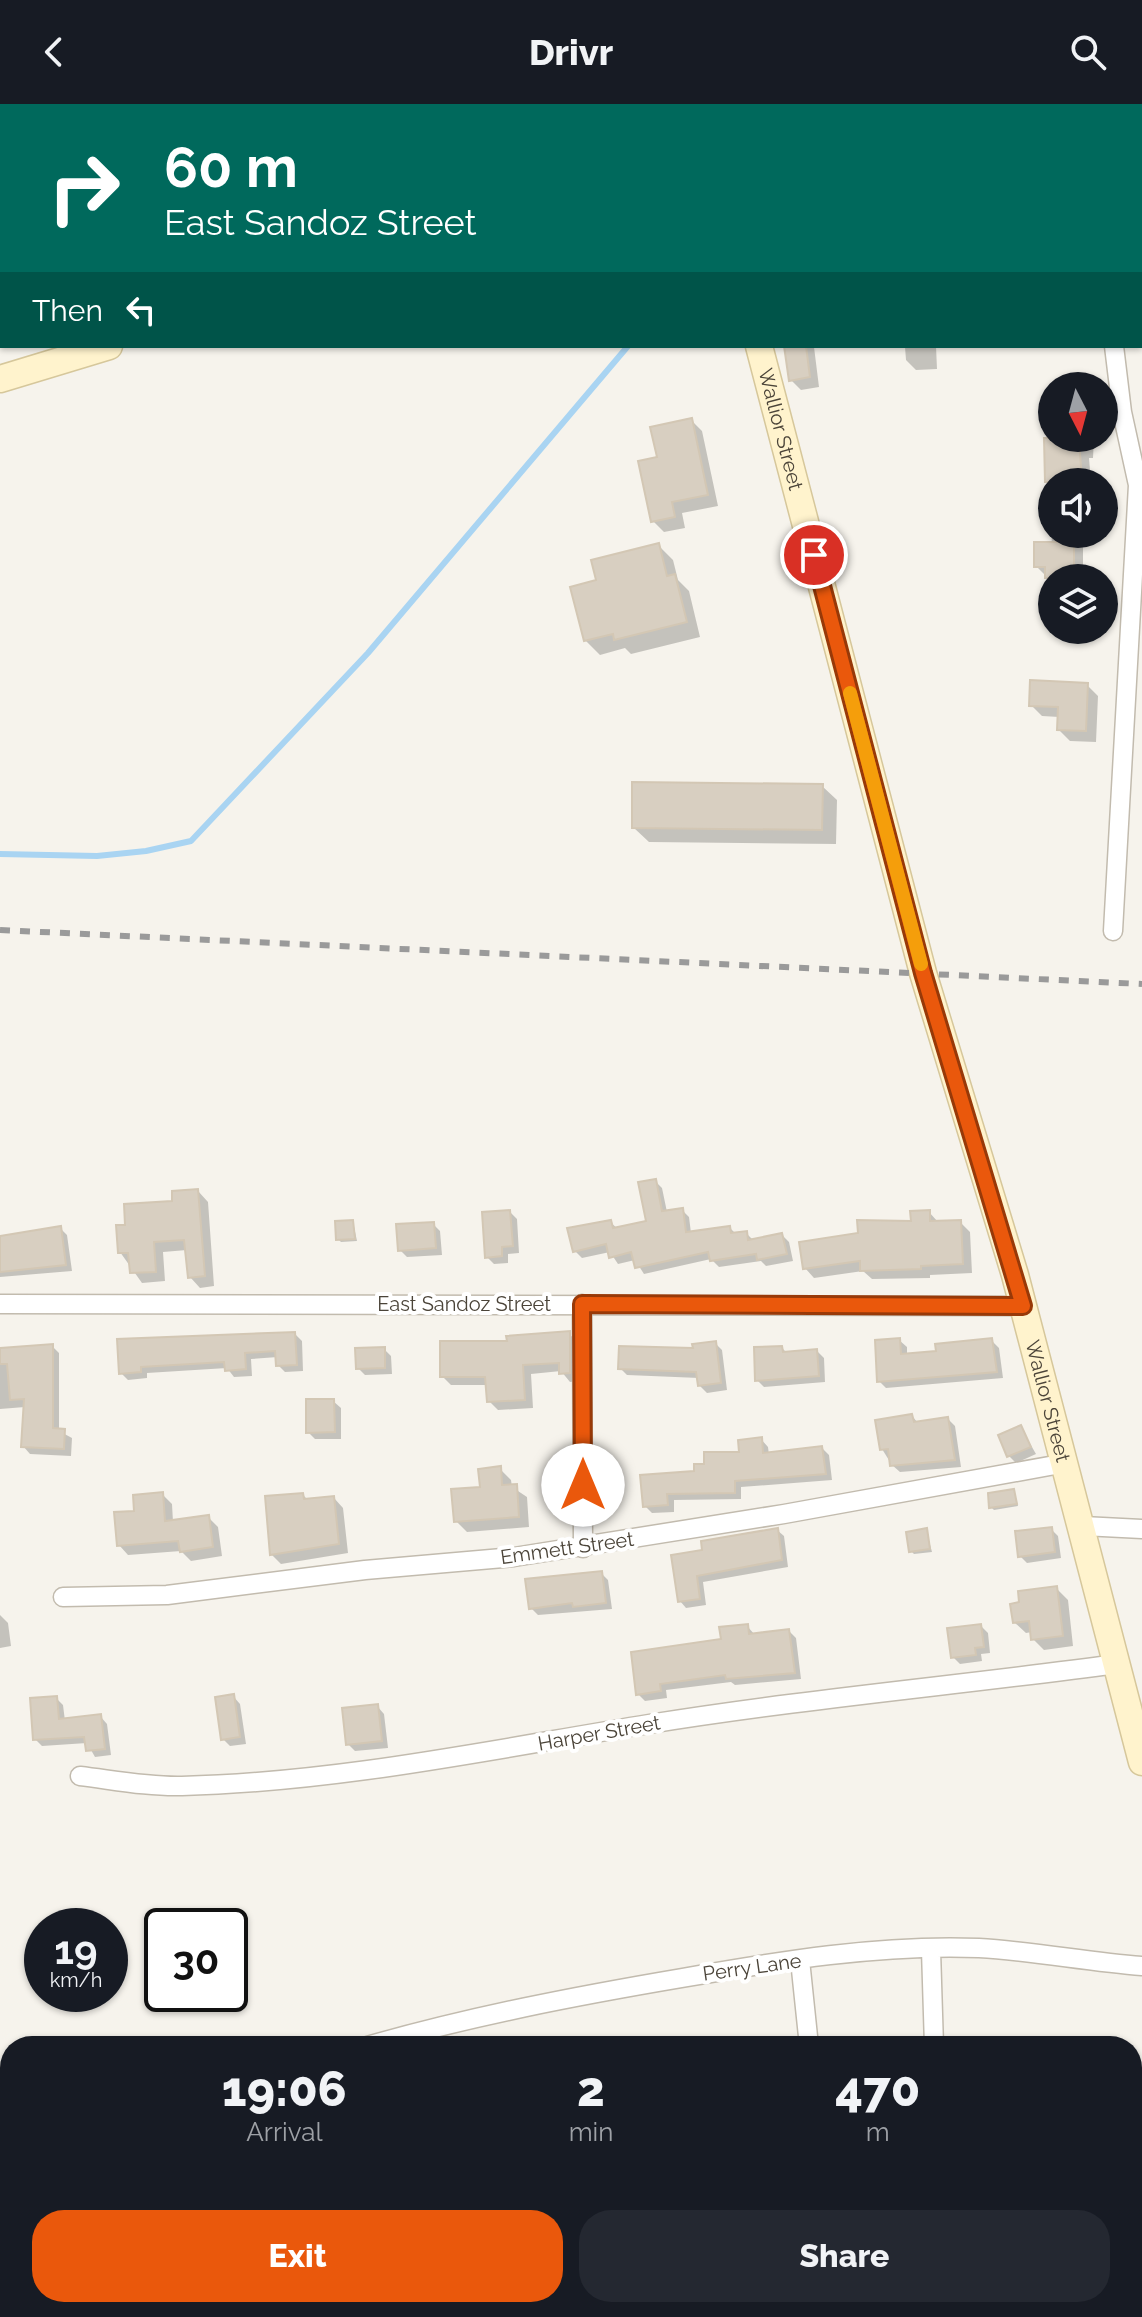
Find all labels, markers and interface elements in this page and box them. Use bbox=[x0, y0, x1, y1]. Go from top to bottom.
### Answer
icon: back bbox=[32, 30, 76, 74]
icon: search bbox=[1066, 30, 1110, 74]
text: Drivr bbox=[529, 31, 613, 73]
text: 60 m bbox=[164, 134, 298, 200]
icon: right bbox=[32, 136, 136, 240]
text: East Sandoz Street bbox=[164, 201, 477, 243]
icon: left bbox=[119, 288, 163, 332]
text: Then bbox=[32, 293, 103, 328]
street label: Wallior Street bbox=[753, 366, 808, 493]
north arrow bbox=[1038, 372, 1118, 452]
map controls bbox=[1038, 372, 1118, 644]
button: sound bbox=[1038, 468, 1118, 548]
pin bbox=[780, 521, 848, 589]
icon: arrive bbox=[792, 533, 836, 577]
button: layers bbox=[1038, 564, 1118, 644]
street label: East Sandoz Street bbox=[377, 1292, 551, 1316]
street label: Wallior Street bbox=[1020, 1337, 1075, 1465]
position arrow bbox=[541, 1443, 625, 1527]
street label: Emmett Street bbox=[499, 1527, 636, 1569]
street label: Harper Street bbox=[536, 1710, 662, 1756]
speed limit sign: 30 bbox=[144, 1908, 248, 2012]
text: 19 bbox=[54, 1926, 98, 1973]
street label: Perry Lane bbox=[701, 1948, 803, 1986]
text: km/h bbox=[50, 1968, 102, 1992]
text: 19:06 bbox=[222, 2061, 347, 2117]
text: 2 bbox=[577, 2061, 605, 2117]
text: 470 bbox=[835, 2061, 920, 2117]
text: Arrival bbox=[246, 2117, 322, 2147]
text: min bbox=[569, 2117, 613, 2147]
text: m bbox=[866, 2117, 890, 2147]
button: Exit bbox=[32, 2210, 563, 2302]
button: Share bbox=[579, 2210, 1110, 2302]

